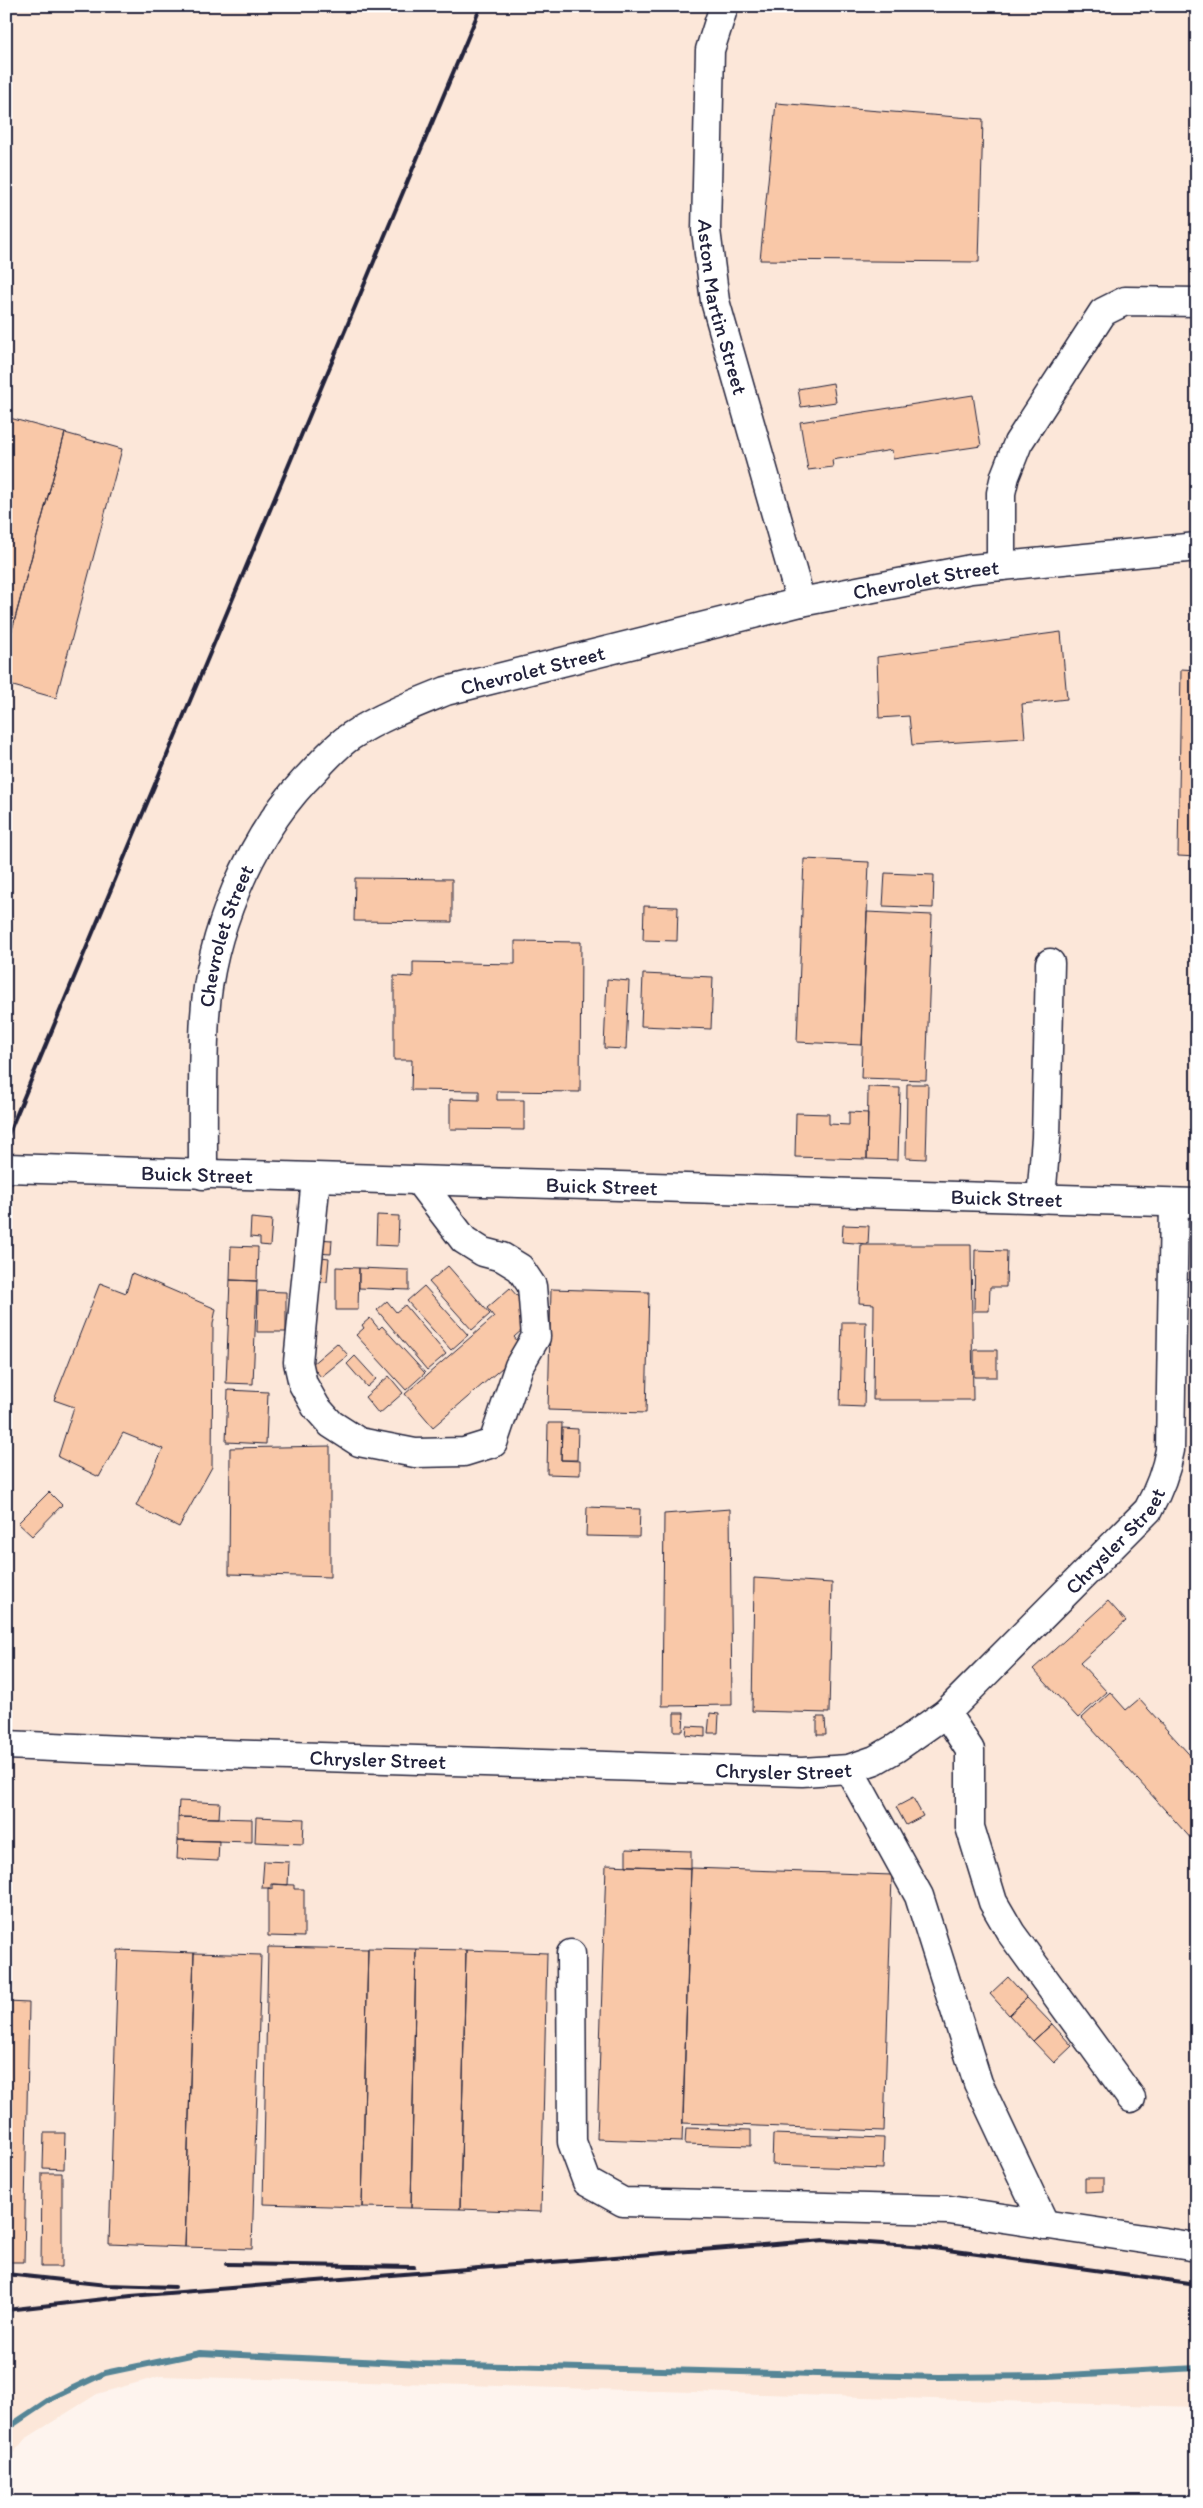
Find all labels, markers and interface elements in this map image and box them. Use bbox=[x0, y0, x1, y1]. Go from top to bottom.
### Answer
street label: Aston Martin Street bbox=[693, 219, 754, 397]
street label: Chevrolet Street bbox=[851, 554, 1000, 604]
street label: Chevrolet Street bbox=[457, 639, 607, 699]
street label: Chevrolet Street bbox=[193, 860, 258, 1009]
street label: Buick Street bbox=[141, 1159, 253, 1188]
street label: Buick Street bbox=[545, 1171, 658, 1200]
street label: Buick Street bbox=[950, 1183, 1063, 1212]
street label: Chrysler Street bbox=[1059, 1483, 1170, 1599]
street label: Chrysler Street bbox=[309, 1744, 447, 1773]
street label: Chrysler Street bbox=[715, 1756, 853, 1785]

